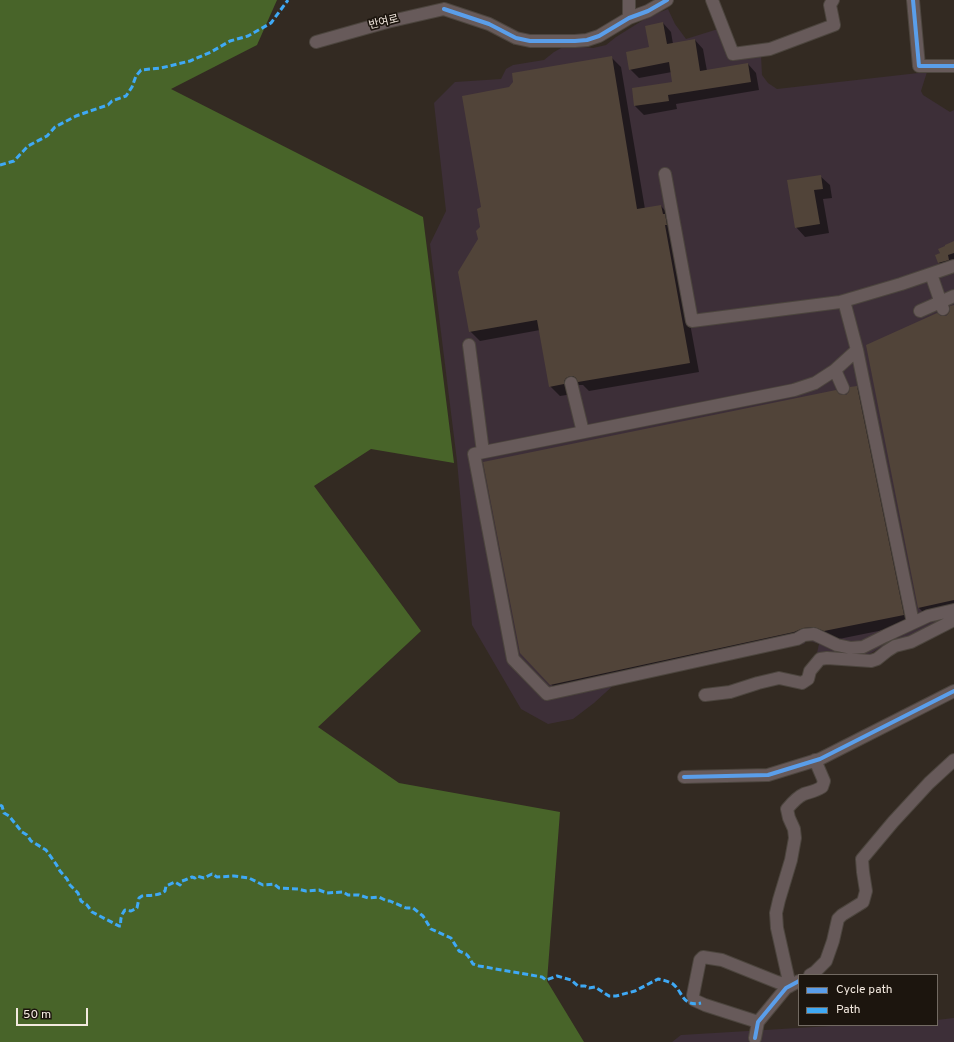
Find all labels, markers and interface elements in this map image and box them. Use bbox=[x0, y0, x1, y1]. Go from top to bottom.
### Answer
street label: 반여로 bbox=[368, 13, 400, 33]
legend bbox=[798, 974, 938, 1026]
text: Cycle path bbox=[836, 982, 893, 998]
scale bar bbox=[18, 1000, 90, 1026]
text: Path bbox=[836, 1002, 861, 1018]
text: 50 m bbox=[23, 1007, 51, 1023]

